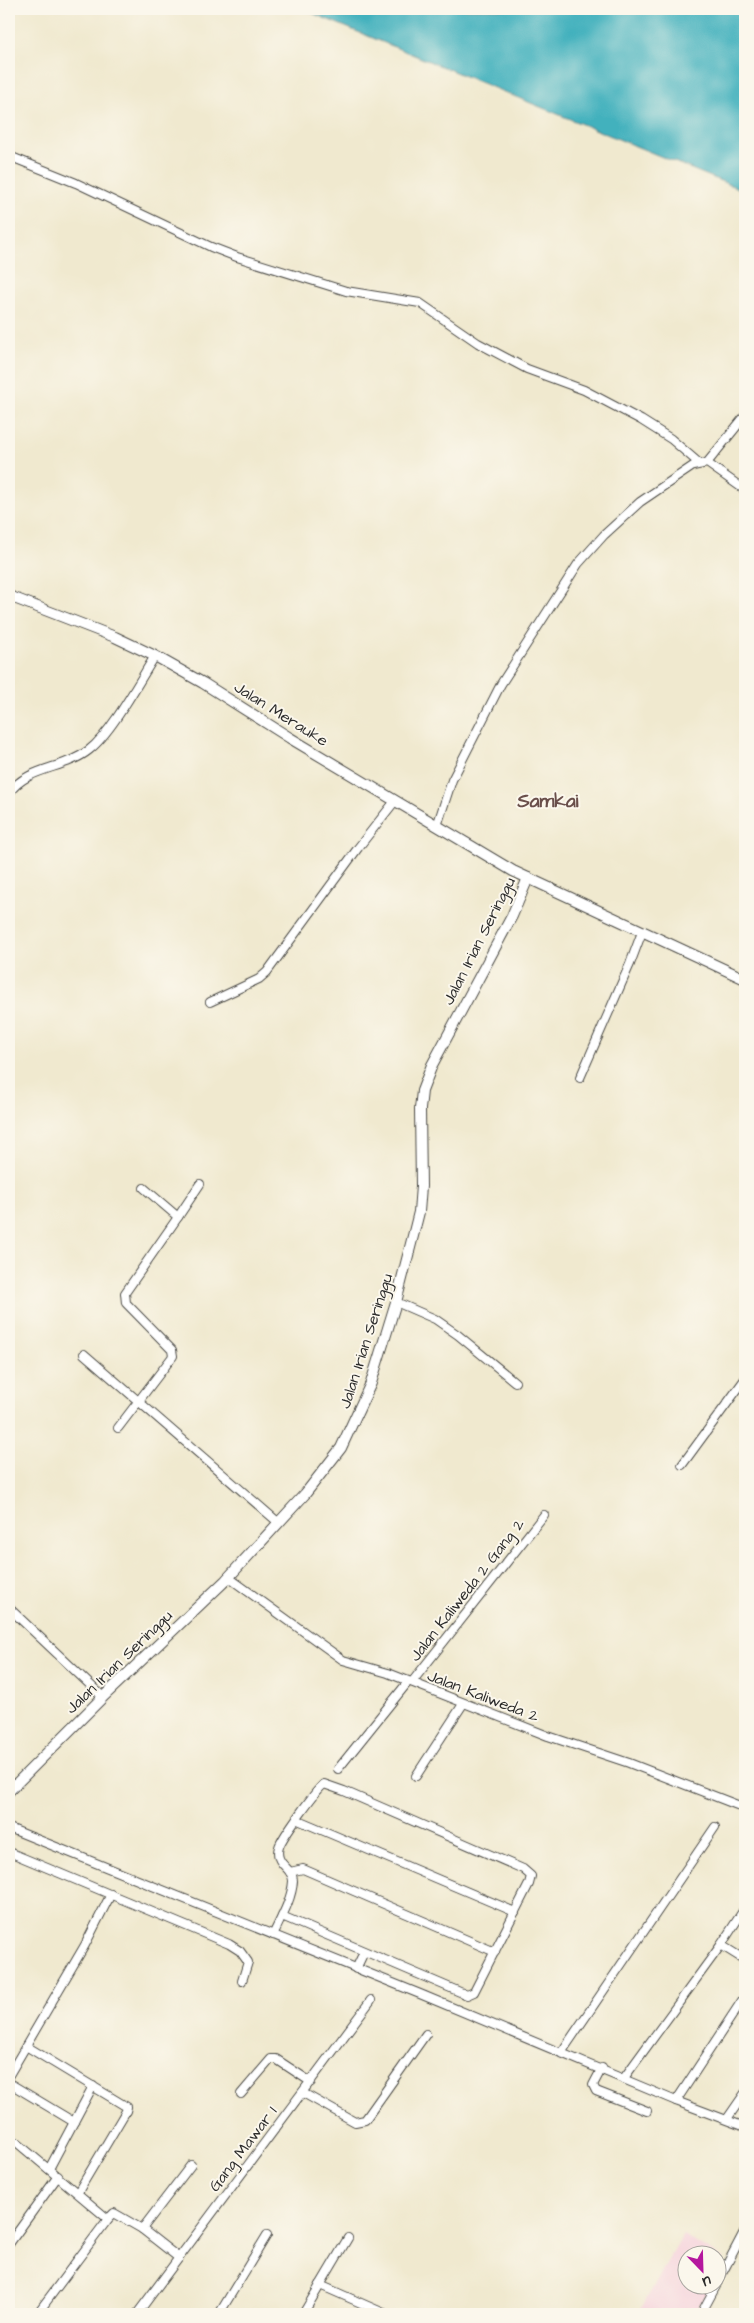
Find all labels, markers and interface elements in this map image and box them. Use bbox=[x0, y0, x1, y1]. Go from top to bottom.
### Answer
street label: Jalan Merauke bbox=[230, 676, 333, 752]
district label: Samkai bbox=[517, 788, 579, 815]
street label: Jalan Irian Seringgu bbox=[437, 873, 522, 1009]
street label: Jalan Irian Seringgu bbox=[334, 1271, 399, 1412]
street label: Jalan Kaliweda 2 Gang 2 bbox=[404, 1514, 530, 1666]
street label: Jalan Irian Seringgu bbox=[61, 1605, 178, 1720]
street label: Jalan Kaliweda 2 bbox=[424, 1665, 542, 1727]
street label: Gang Mawar 1 bbox=[204, 2102, 283, 2197]
north arrow bbox=[676, 2246, 726, 2296]
text: U bbox=[699, 2270, 714, 2292]

